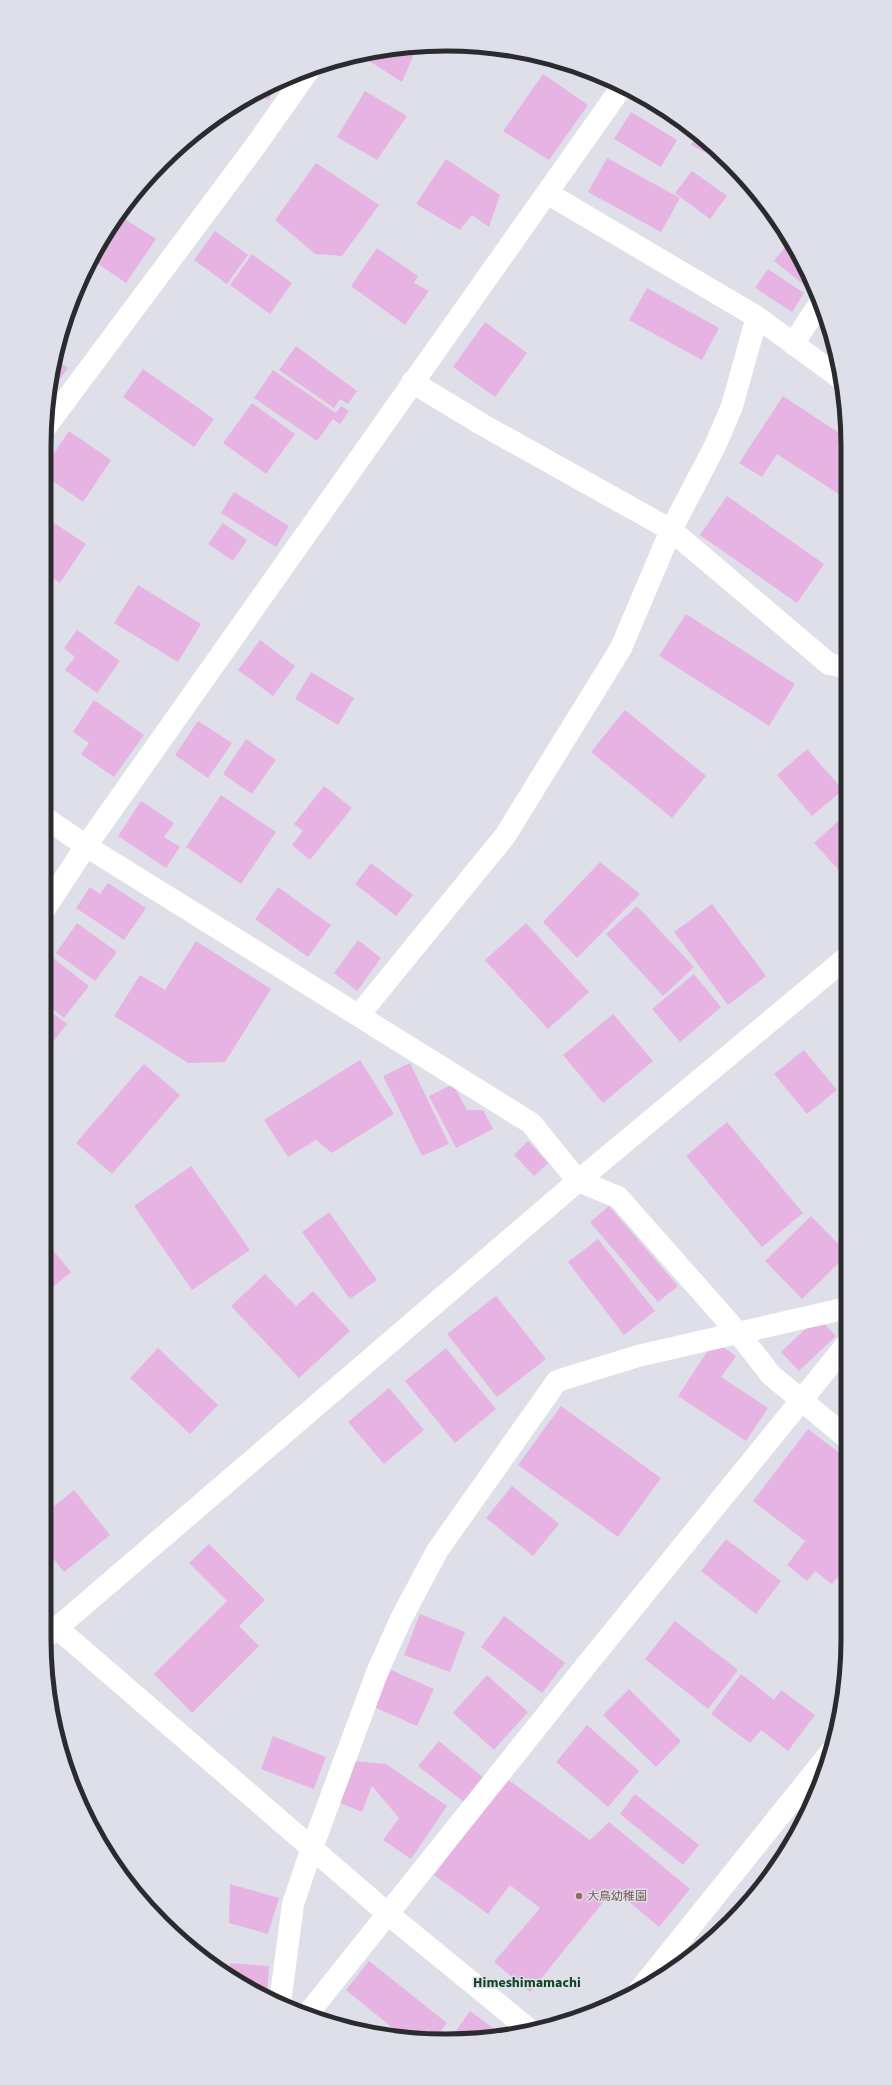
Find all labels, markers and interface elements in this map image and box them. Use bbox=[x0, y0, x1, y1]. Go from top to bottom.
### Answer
place label: 大鳥幼稚園 bbox=[587, 1888, 647, 1905]
marker: 大鳥幼稚園 bbox=[574, 1891, 584, 1901]
district label: Himeshimamachi bbox=[473, 1973, 581, 1993]

